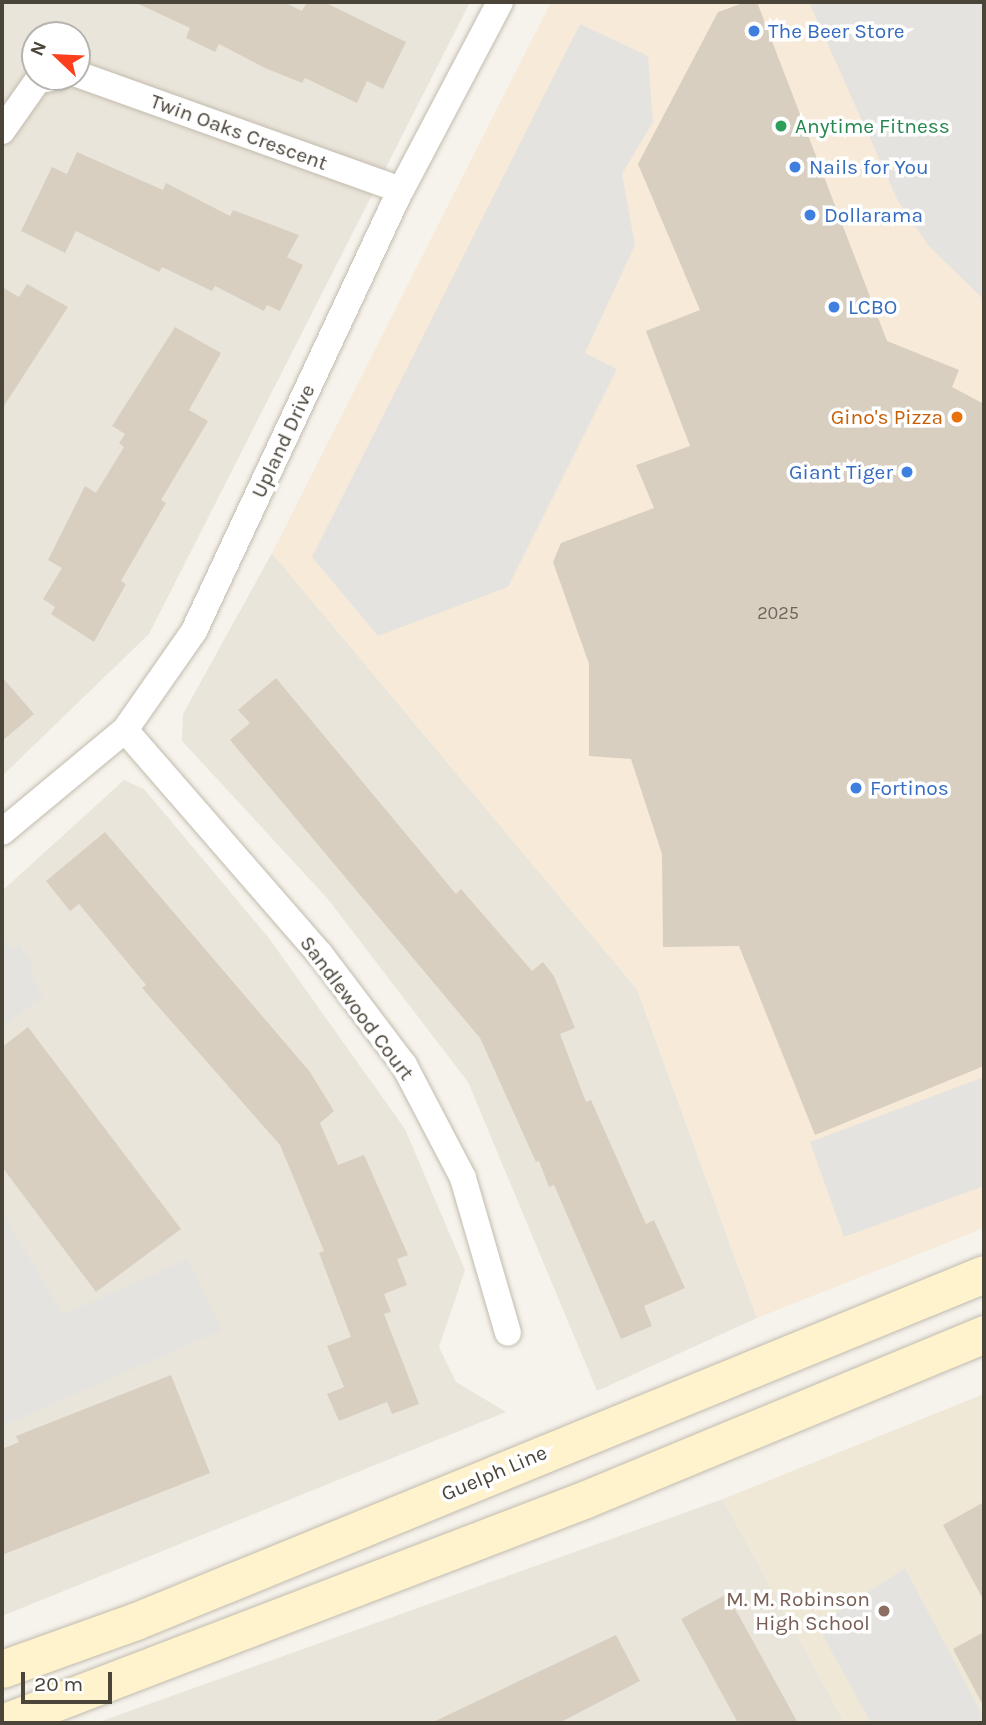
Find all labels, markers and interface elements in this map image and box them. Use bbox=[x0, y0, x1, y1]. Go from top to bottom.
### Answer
place label: The Beer Store bbox=[768, 18, 905, 44]
north arrow bbox=[21, 21, 91, 91]
marker: The Beer Store bbox=[746, 23, 762, 39]
text: N bbox=[26, 38, 51, 59]
street label: Twin Oaks Crescent bbox=[147, 88, 331, 176]
place label: Anytime Fitness bbox=[795, 113, 950, 139]
marker: Anytime Fitness bbox=[773, 118, 789, 134]
place label: Nails for You bbox=[809, 154, 929, 180]
marker: Nails for You bbox=[787, 159, 803, 175]
place label: Dollarama bbox=[824, 202, 923, 228]
marker: Dollarama bbox=[802, 207, 818, 223]
place label: LCBO bbox=[848, 294, 897, 320]
marker: LCBO bbox=[826, 299, 842, 315]
street label: Upland Drive bbox=[246, 380, 320, 502]
place label: Gino's Pizza bbox=[831, 404, 943, 430]
marker: Gino's Pizza bbox=[949, 409, 965, 425]
place label: Giant Tiger bbox=[789, 459, 893, 485]
marker: Giant Tiger bbox=[899, 464, 915, 480]
house number: 2025 bbox=[757, 602, 799, 624]
place label: Fortinos bbox=[870, 775, 949, 801]
marker: Fortinos bbox=[848, 780, 864, 796]
street label: Sandlewood Court bbox=[295, 931, 419, 1085]
street label: Guelph Line bbox=[437, 1439, 551, 1507]
place label: M. M. Robinson High School bbox=[726, 1586, 870, 1636]
marker: M. M. Robinson High School bbox=[876, 1603, 892, 1619]
scale bar bbox=[24, 1658, 116, 1702]
text: 20 m bbox=[34, 1672, 83, 1696]

